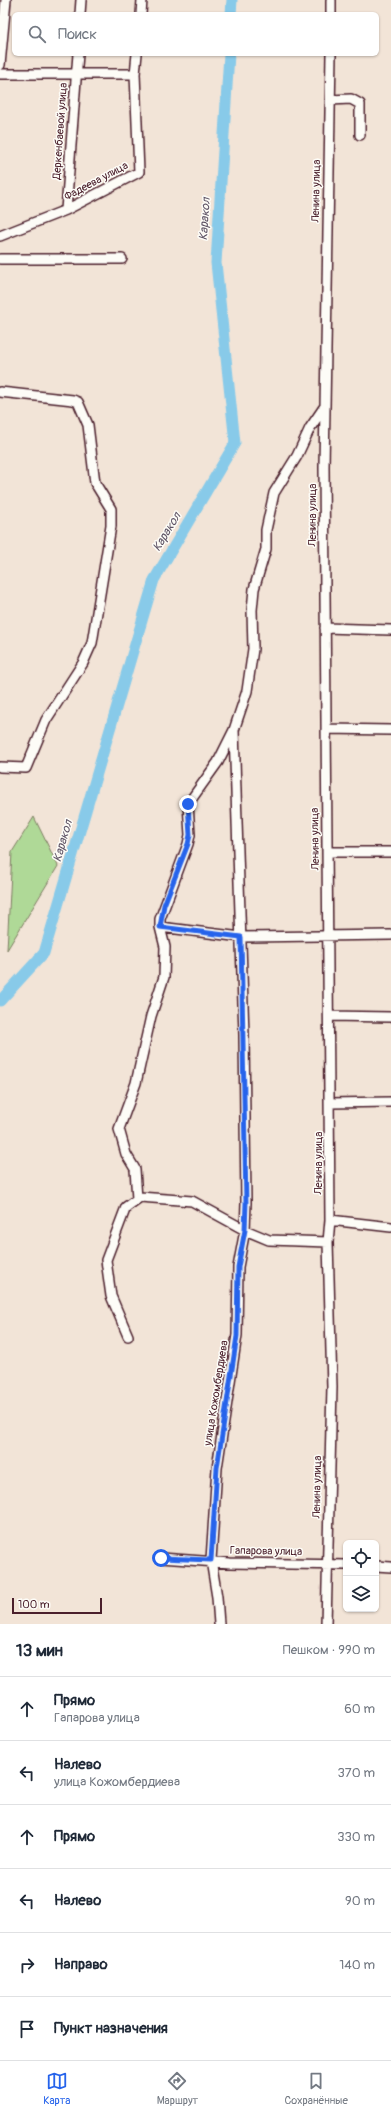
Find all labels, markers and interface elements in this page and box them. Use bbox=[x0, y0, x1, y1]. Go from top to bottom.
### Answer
search box bbox=[12, 12, 379, 56]
icon: search bbox=[26, 23, 48, 45]
text: Поиск bbox=[58, 25, 97, 44]
street label: Деркенбаевой улица bbox=[50, 82, 70, 181]
street label: Фадеева улица bbox=[62, 159, 130, 203]
street label: Ленина улица bbox=[309, 159, 323, 224]
water label: Каракол bbox=[196, 196, 214, 241]
street label: Ленина улица bbox=[306, 484, 319, 547]
water label: Каракол bbox=[150, 508, 185, 554]
route end bbox=[179, 795, 197, 813]
street label: Ленина улица bbox=[308, 807, 322, 872]
water label: Каракол bbox=[50, 817, 77, 864]
street label: Ленина улица bbox=[312, 1132, 325, 1195]
street label: улица Кожомбердиева bbox=[201, 1339, 231, 1448]
street label: Ленина улица bbox=[310, 1455, 324, 1520]
map controls bbox=[343, 1540, 379, 1612]
button: locate bbox=[343, 1540, 379, 1576]
street label: Гапарова улица bbox=[230, 1544, 302, 1558]
route start bbox=[152, 1549, 170, 1567]
button: layers bbox=[343, 1576, 379, 1612]
scale bar bbox=[12, 1596, 102, 1615]
text: 100 m bbox=[18, 1598, 49, 1611]
text: 13 мин bbox=[16, 1640, 63, 1661]
text: Пешком · 990 m bbox=[283, 1642, 375, 1658]
text: Прямо bbox=[54, 1691, 95, 1710]
icon: ahead bbox=[16, 1698, 38, 1720]
text: 60 m bbox=[344, 1701, 375, 1717]
text: Гапарова улица bbox=[54, 1710, 140, 1726]
text: Налево bbox=[54, 1755, 101, 1774]
icon: left bbox=[16, 1762, 38, 1784]
text: 370 m bbox=[338, 1765, 375, 1781]
text: улица Кожомбердиева bbox=[54, 1774, 180, 1790]
icon: ahead bbox=[16, 1826, 38, 1848]
text: Прямо bbox=[54, 1827, 95, 1846]
text: 330 m bbox=[337, 1829, 375, 1845]
icon: left bbox=[16, 1890, 38, 1912]
text: Налево bbox=[54, 1891, 101, 1910]
text: 90 m bbox=[345, 1893, 375, 1909]
icon: right bbox=[16, 1954, 38, 1976]
text: Направо bbox=[54, 1955, 108, 1974]
text: 140 m bbox=[339, 1957, 375, 1973]
icon: arrive bbox=[16, 2018, 38, 2040]
text: Пункт назначения bbox=[54, 2019, 168, 2038]
tab: Карта bbox=[43, 2070, 70, 2107]
tab: Маршрут bbox=[157, 2070, 198, 2107]
tab: Сохранённые bbox=[284, 2070, 348, 2107]

